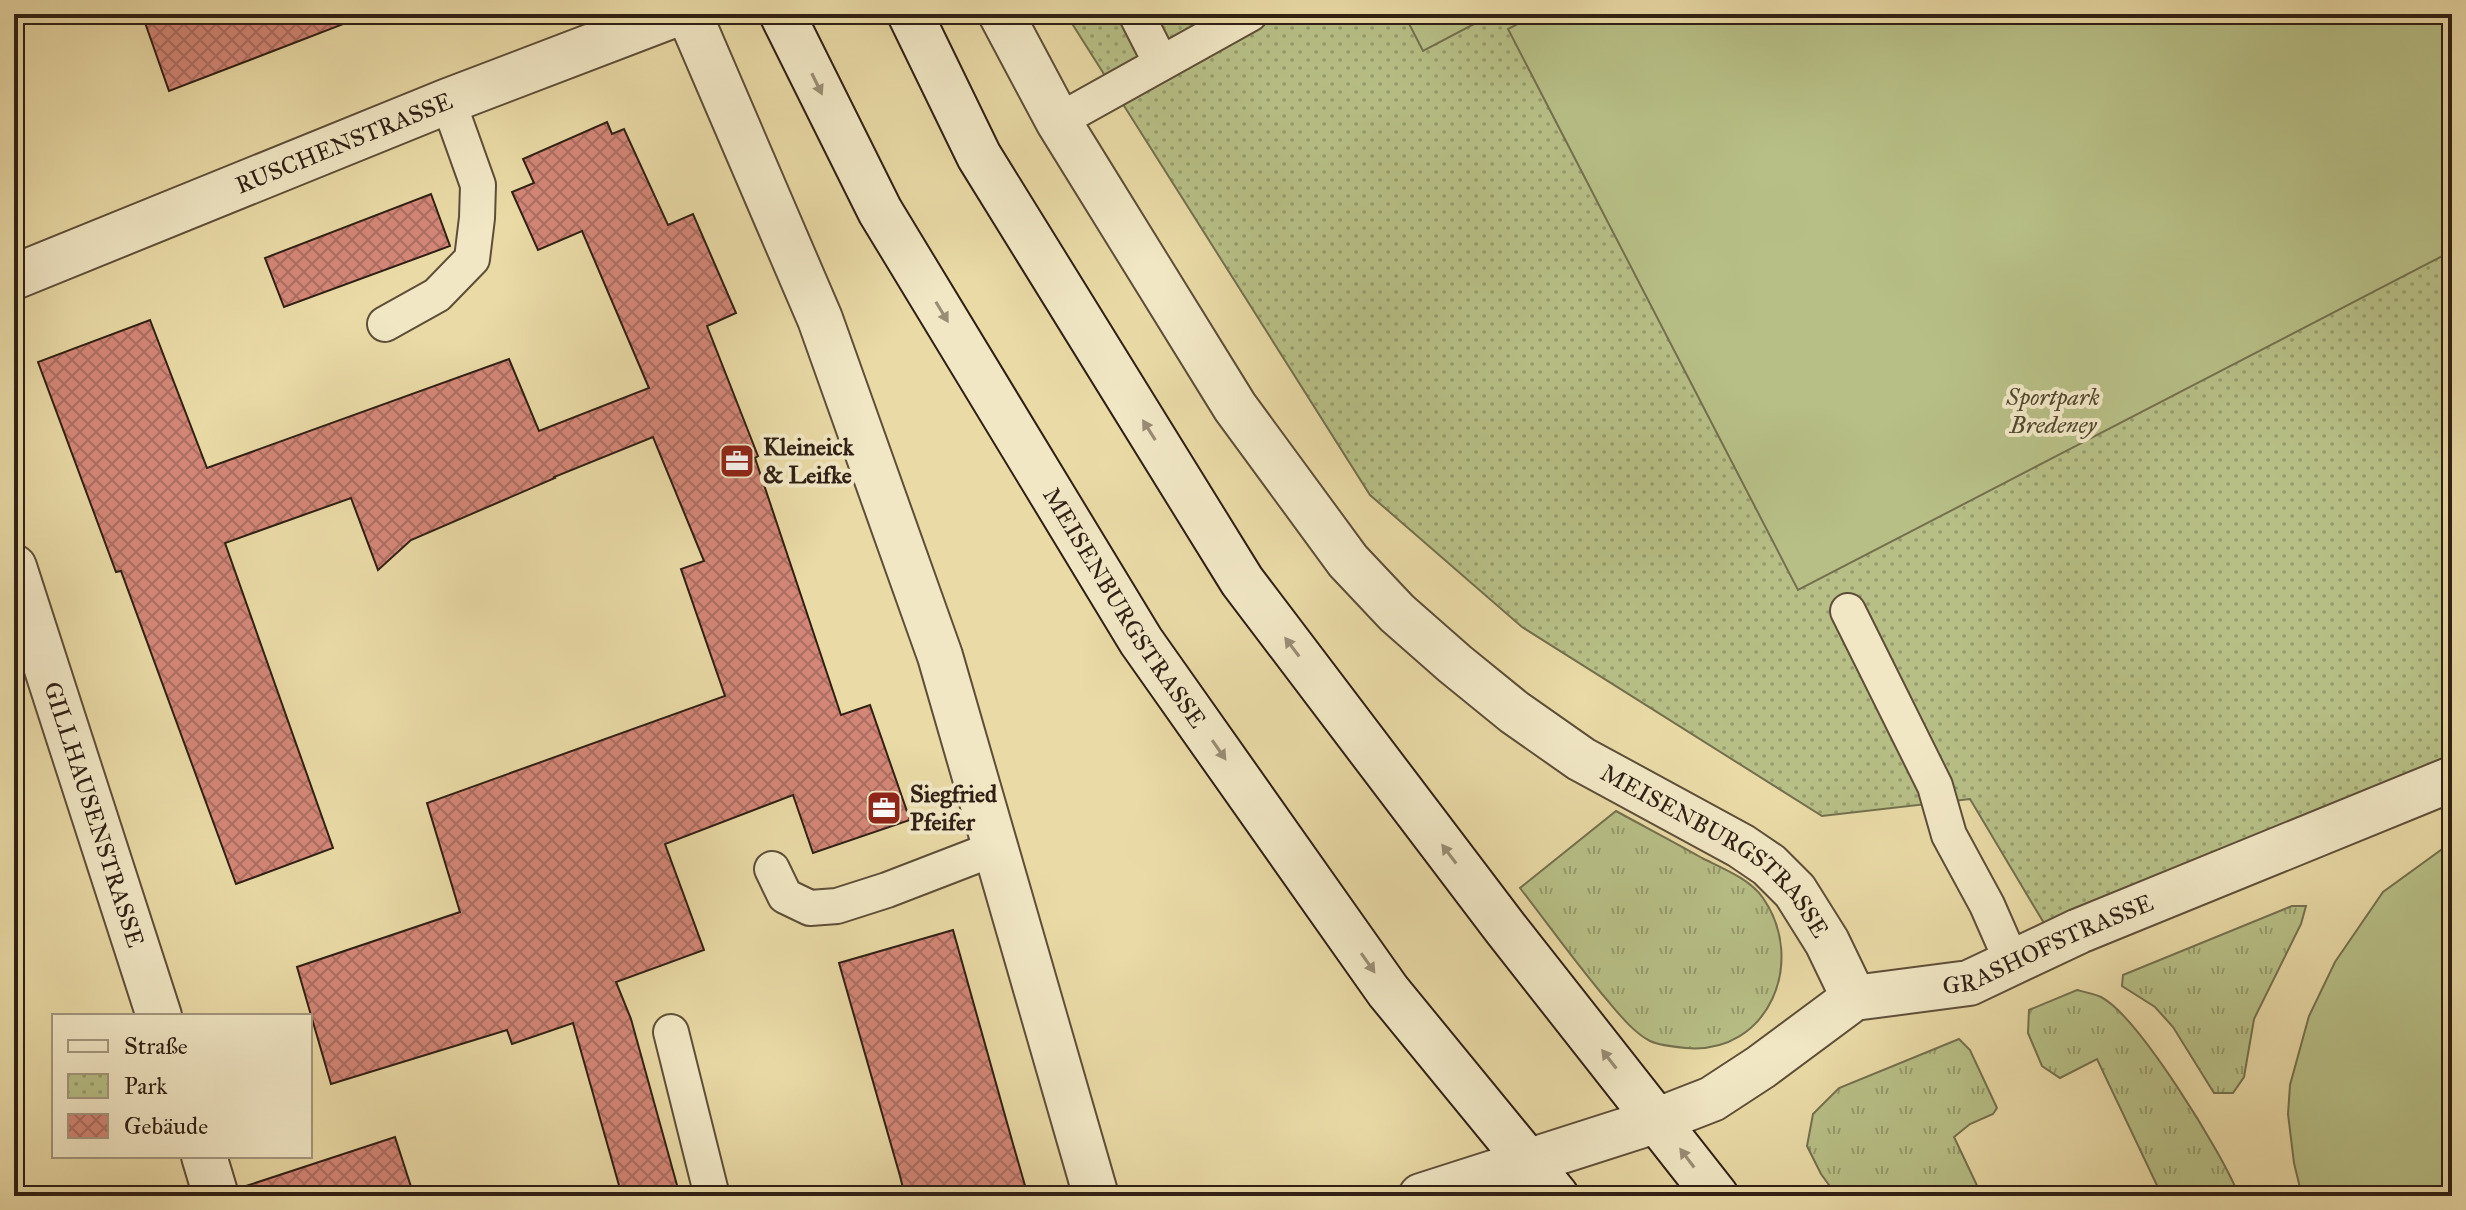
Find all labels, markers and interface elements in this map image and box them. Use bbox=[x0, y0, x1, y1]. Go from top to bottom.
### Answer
one-way arrow bbox=[810, 72, 824, 95]
street label: RUSCHENSTRASSE bbox=[231, 86, 457, 201]
one-way arrow bbox=[934, 301, 948, 323]
park label: Sportpark Bredeney bbox=[2005, 382, 2100, 440]
one-way arrow bbox=[1142, 419, 1156, 441]
place label: Kleineick & Leifke bbox=[763, 432, 855, 490]
office icon: Kleineick & Leifke bbox=[718, 442, 756, 480]
street label: MEISENBURGSTRASSE bbox=[1036, 482, 1213, 734]
one-way arrow bbox=[1284, 636, 1300, 658]
street label: GILLHAUSENSTRASSE bbox=[37, 678, 151, 951]
one-way arrow bbox=[1211, 740, 1226, 761]
street label: MEISENBURGSTRASSE bbox=[1596, 758, 1835, 943]
place label: Siegfried Pfeifer bbox=[910, 779, 998, 837]
office icon: Siegfried Pfeifer bbox=[865, 789, 903, 827]
one-way arrow bbox=[1442, 844, 1458, 864]
street label: GRASHOFSTRASSE bbox=[1941, 887, 2157, 1001]
one-way arrow bbox=[1360, 953, 1375, 974]
legend bbox=[52, 1014, 312, 1158]
text: Straße bbox=[124, 1031, 188, 1061]
one-way arrow bbox=[1601, 1049, 1618, 1069]
text: Park bbox=[124, 1071, 168, 1101]
text: Gebäude bbox=[124, 1111, 208, 1141]
one-way arrow bbox=[1679, 1148, 1695, 1168]

